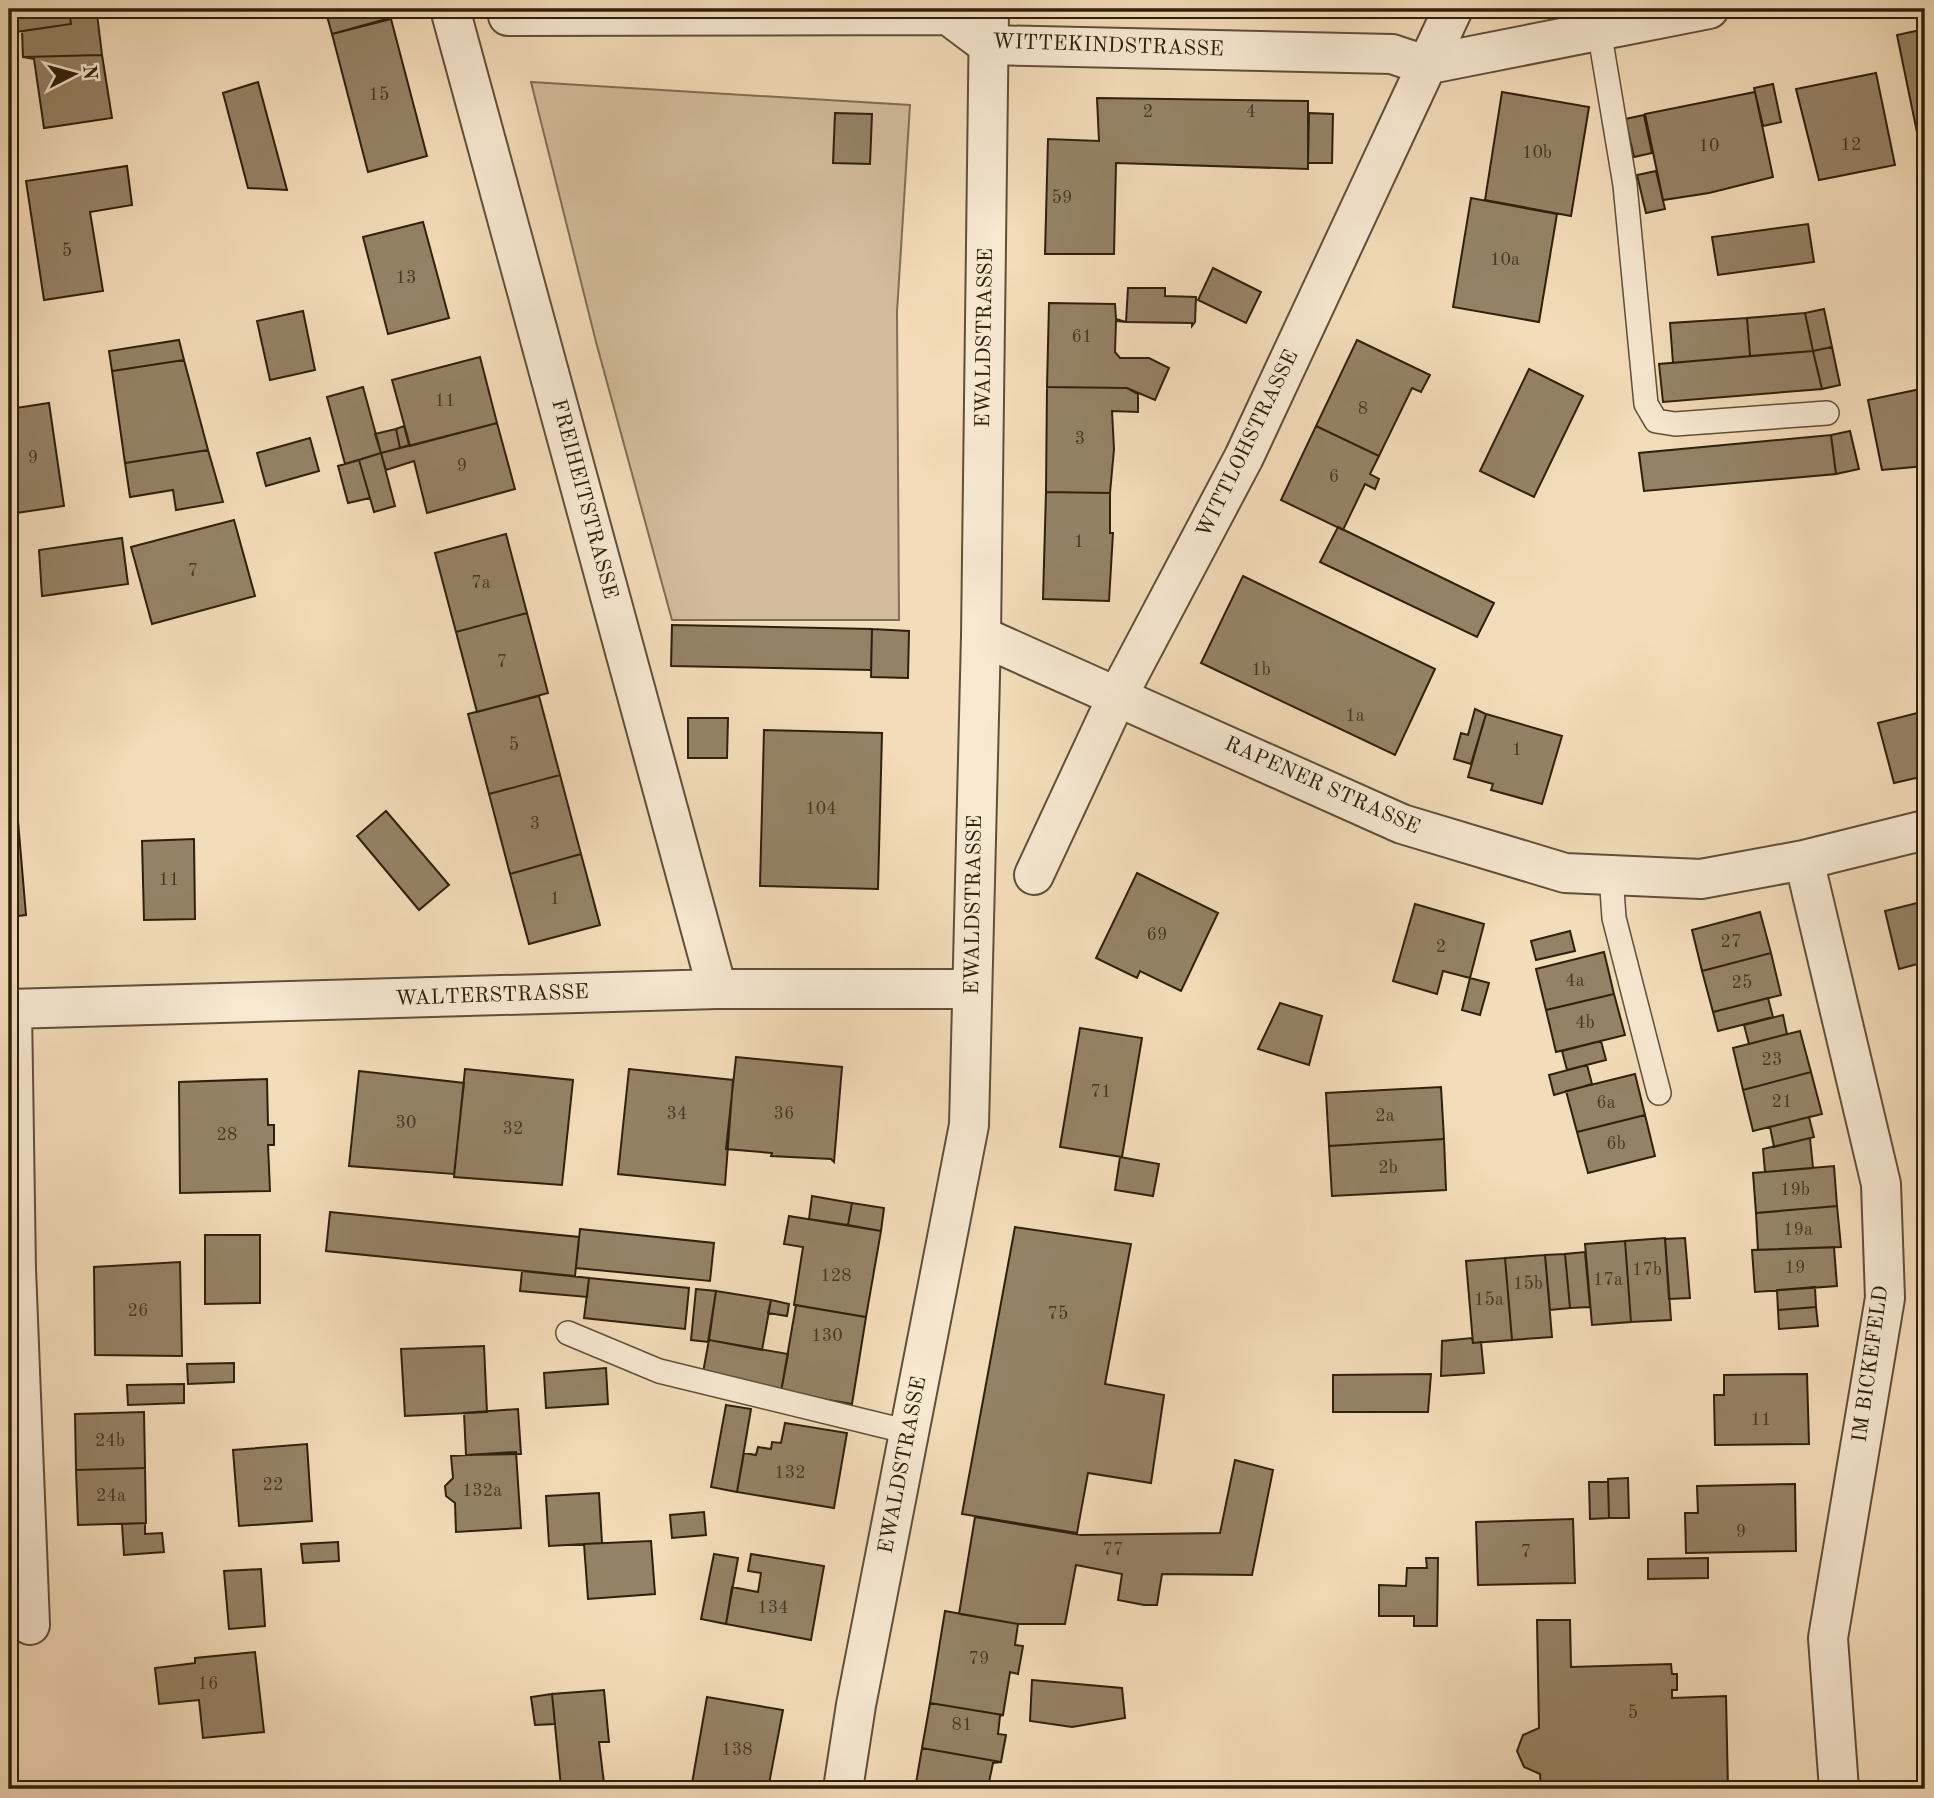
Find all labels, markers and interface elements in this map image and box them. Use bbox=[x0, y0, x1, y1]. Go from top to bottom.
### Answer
street label: WITTEKINDSTRASSE bbox=[992, 31, 1224, 61]
north arrow bbox=[38, 38, 108, 108]
text: N bbox=[78, 64, 99, 81]
house number: 15 bbox=[369, 86, 389, 104]
house number: 2 bbox=[1143, 103, 1153, 121]
house number: 4 bbox=[1246, 103, 1256, 121]
house number: 12 bbox=[1841, 136, 1861, 154]
house number: 10 bbox=[1699, 137, 1719, 155]
house number: 10b bbox=[1522, 144, 1552, 162]
house number: 59 bbox=[1052, 189, 1072, 207]
house number: 5 bbox=[62, 242, 72, 260]
street label: EWALDSTRASSE bbox=[973, 248, 997, 428]
house number: 10a bbox=[1490, 251, 1520, 269]
house number: 13 bbox=[396, 269, 416, 287]
house number: 61 bbox=[1072, 328, 1092, 346]
street label: WITTLOHSTRASSE bbox=[1193, 347, 1303, 541]
house number: 11 bbox=[435, 392, 455, 410]
street label: FREIHEITSTRASSE bbox=[547, 397, 621, 601]
house number: 8 bbox=[1358, 400, 1368, 418]
house number: 3 bbox=[1075, 430, 1085, 448]
house number: 9 bbox=[28, 449, 38, 467]
house number: 9 bbox=[457, 457, 467, 475]
house number: 6 bbox=[1329, 468, 1339, 486]
house number: 1 bbox=[1074, 533, 1084, 551]
house number: 7 bbox=[188, 562, 198, 580]
house number: 7a bbox=[471, 574, 491, 592]
house number: 7 bbox=[497, 653, 507, 671]
house number: 1b bbox=[1251, 661, 1271, 679]
house number: 1a bbox=[1345, 707, 1365, 725]
street label: RAPENER STRASSE bbox=[1221, 733, 1423, 839]
house number: 5 bbox=[509, 736, 519, 754]
house number: 1 bbox=[1512, 741, 1522, 759]
house number: 104 bbox=[805, 800, 837, 818]
house number: 3 bbox=[530, 815, 540, 833]
street label: EWALDSTRASSE bbox=[962, 815, 986, 995]
house number: 11 bbox=[159, 871, 179, 889]
house number: 1 bbox=[550, 890, 560, 908]
house number: 69 bbox=[1147, 926, 1167, 944]
house number: 27 bbox=[1721, 933, 1741, 951]
house number: 2 bbox=[1436, 938, 1446, 956]
house number: 4a bbox=[1565, 972, 1585, 990]
house number: 25 bbox=[1732, 974, 1752, 992]
street label: WALTERSTRASSE bbox=[395, 982, 589, 1010]
house number: 4b bbox=[1575, 1014, 1595, 1032]
house number: 23 bbox=[1762, 1051, 1782, 1069]
house number: 71 bbox=[1091, 1083, 1111, 1101]
house number: 21 bbox=[1772, 1093, 1792, 1111]
house number: 6a bbox=[1596, 1094, 1616, 1112]
house number: 34 bbox=[667, 1105, 687, 1123]
house number: 36 bbox=[774, 1105, 794, 1123]
house number: 2a bbox=[1375, 1107, 1395, 1125]
house number: 30 bbox=[396, 1114, 416, 1132]
house number: 32 bbox=[503, 1120, 523, 1138]
house number: 28 bbox=[217, 1126, 237, 1144]
house number: 6b bbox=[1606, 1135, 1626, 1153]
house number: 2b bbox=[1378, 1159, 1398, 1177]
house number: 19b bbox=[1780, 1181, 1810, 1199]
house number: 19a bbox=[1783, 1221, 1813, 1239]
house number: 19 bbox=[1785, 1259, 1805, 1277]
house number: 17b bbox=[1632, 1261, 1662, 1279]
house number: 128 bbox=[820, 1267, 852, 1285]
house number: 17a bbox=[1593, 1271, 1623, 1289]
house number: 15b bbox=[1513, 1275, 1543, 1293]
street label: IM BICKEFELD bbox=[1850, 1284, 1892, 1444]
house number: 15a bbox=[1474, 1291, 1504, 1309]
house number: 26 bbox=[128, 1302, 148, 1320]
house number: 75 bbox=[1048, 1305, 1068, 1323]
house number: 130 bbox=[811, 1327, 843, 1345]
street label: EWALDSTRASSE bbox=[876, 1375, 930, 1555]
house number: 11 bbox=[1751, 1411, 1771, 1429]
house number: 24b bbox=[95, 1432, 125, 1450]
house number: 132 bbox=[774, 1464, 806, 1482]
house number: 22 bbox=[263, 1476, 283, 1494]
house number: 132a bbox=[462, 1482, 502, 1500]
house number: 24a bbox=[96, 1487, 126, 1505]
house number: 9 bbox=[1736, 1523, 1746, 1541]
house number: 77 bbox=[1103, 1541, 1123, 1559]
house number: 7 bbox=[1521, 1543, 1531, 1561]
house number: 134 bbox=[757, 1599, 789, 1617]
house number: 79 bbox=[969, 1650, 989, 1668]
house number: 16 bbox=[198, 1675, 218, 1693]
house number: 5 bbox=[1628, 1704, 1638, 1722]
house number: 81 bbox=[952, 1716, 972, 1734]
house number: 138 bbox=[721, 1741, 753, 1759]

